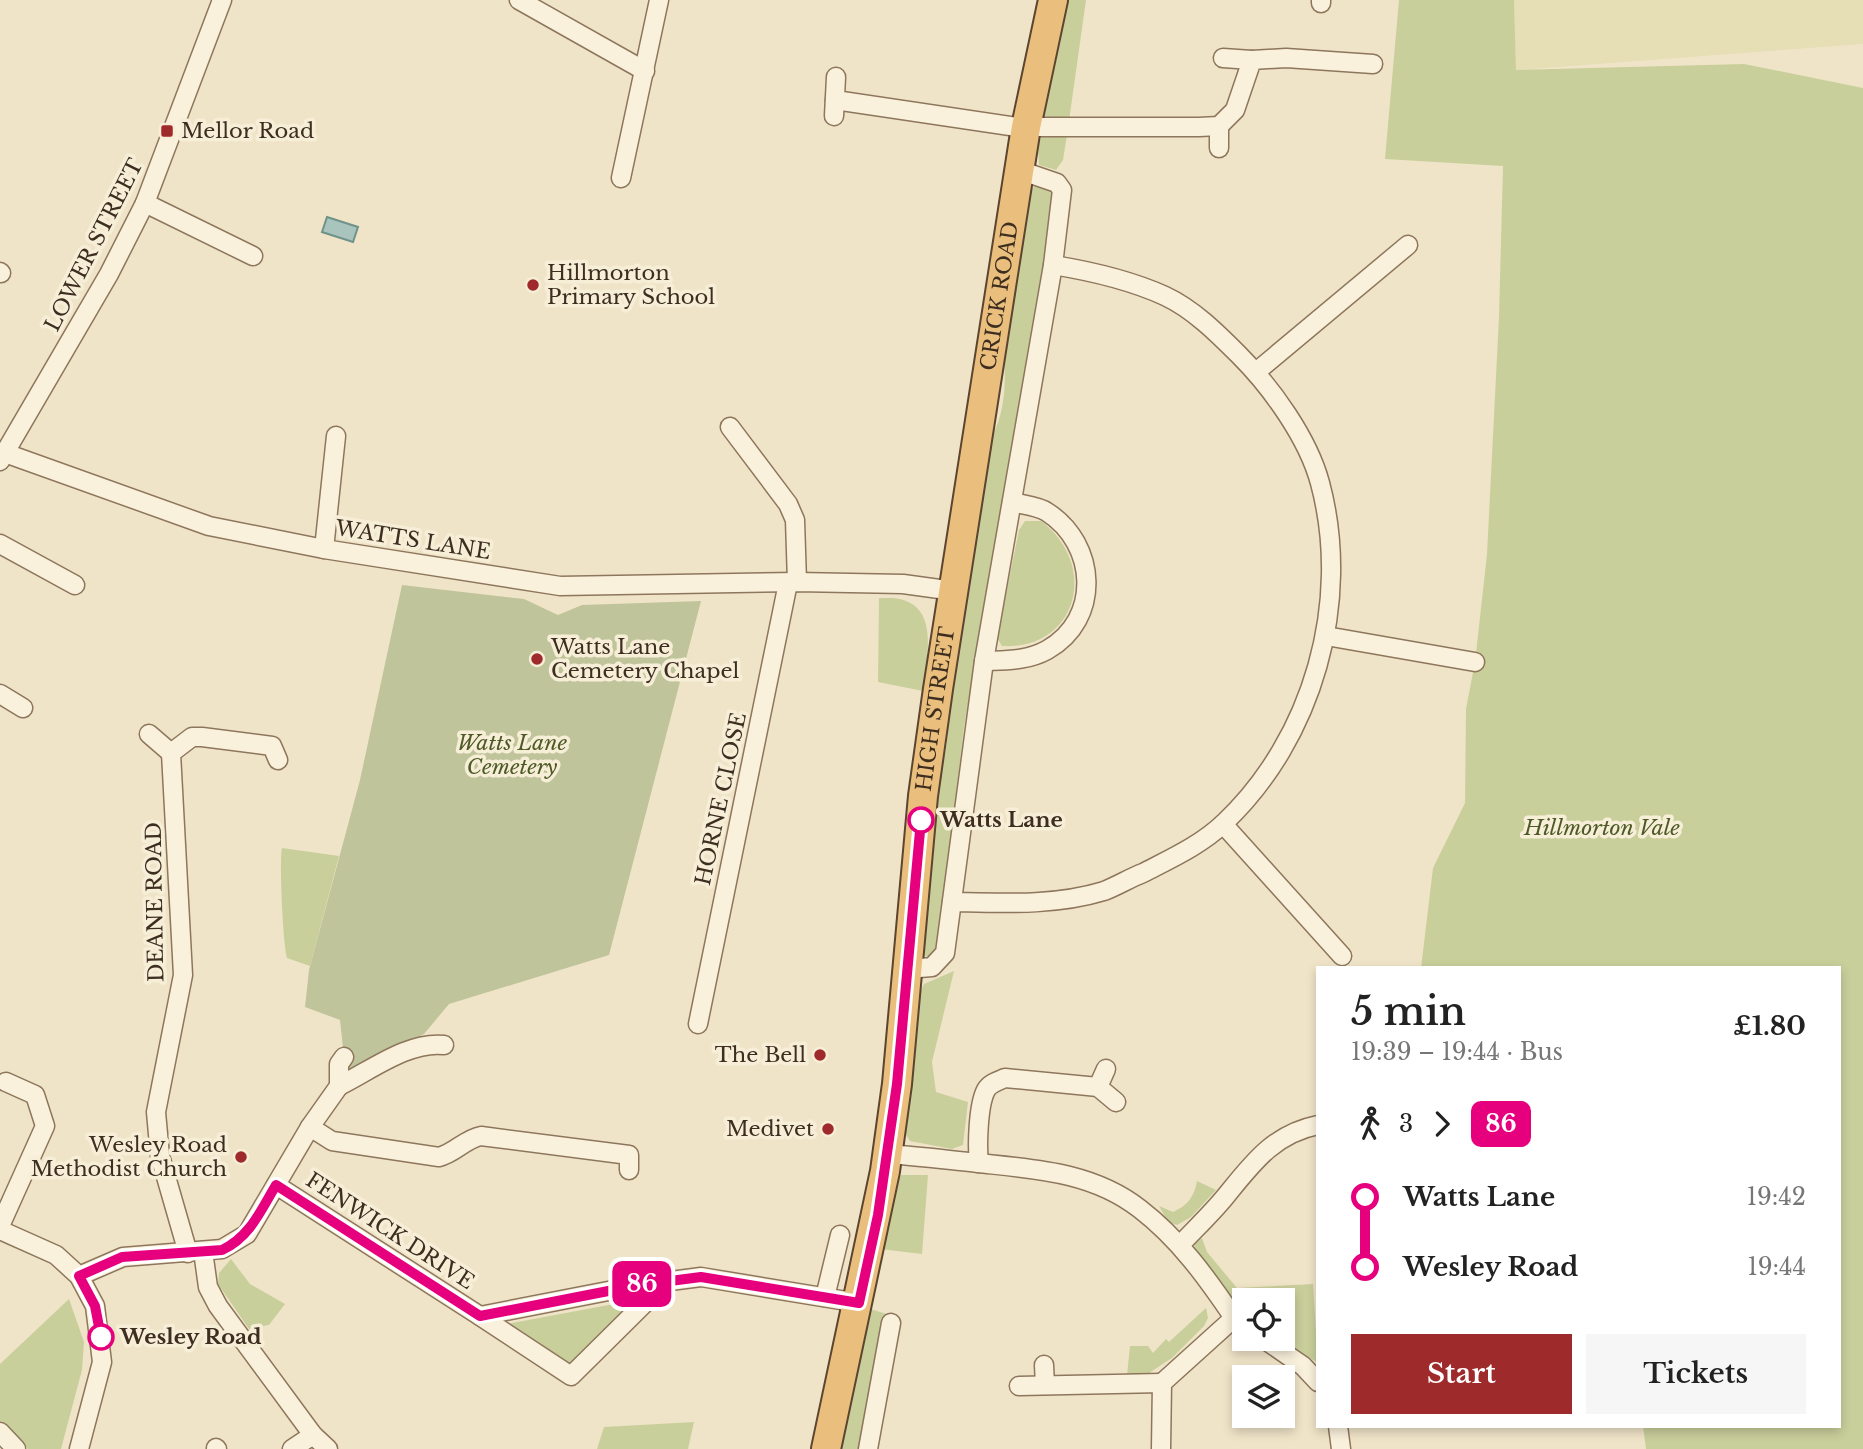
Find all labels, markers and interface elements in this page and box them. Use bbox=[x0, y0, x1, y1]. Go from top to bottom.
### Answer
place label: Mellor Road bbox=[181, 118, 314, 144]
marker: Mellor Road bbox=[159, 123, 175, 139]
street label: LOWER STREET bbox=[39, 154, 149, 336]
street label: CRICK ROAD bbox=[975, 220, 1024, 373]
place label: Hillmorton Primary School bbox=[547, 260, 715, 310]
marker: Hillmorton Primary School bbox=[525, 277, 541, 293]
street label: WATTS LANE bbox=[333, 515, 492, 565]
street label: HIGH STREET bbox=[911, 625, 961, 793]
place label: Watts Lane Cemetery Chapel bbox=[550, 634, 739, 684]
marker: Watts Lane Cemetery Chapel bbox=[529, 651, 545, 667]
street label: HORNE CLOSE bbox=[690, 710, 752, 888]
park label: Watts Lane Cemetery bbox=[457, 730, 567, 780]
marker: Watts Lane bbox=[908, 807, 934, 833]
place label: Watts Lane bbox=[939, 807, 1063, 833]
park label: Hillmorton Vale bbox=[1523, 815, 1680, 841]
street label: DEANE ROAD bbox=[141, 822, 169, 982]
text: 5 min bbox=[1351, 988, 1466, 1035]
text: £1.80 bbox=[1733, 1010, 1806, 1042]
text: 19:39 – 19:44 · Bus bbox=[1351, 1038, 1563, 1066]
place label: The Bell bbox=[715, 1042, 806, 1068]
marker: The Bell bbox=[812, 1047, 828, 1063]
icon: walk bbox=[1351, 1105, 1389, 1143]
icon: forward bbox=[1423, 1105, 1461, 1143]
text: 86 bbox=[1485, 1109, 1517, 1138]
text: 3 bbox=[1399, 1110, 1413, 1138]
place label: Medivet bbox=[726, 1116, 814, 1142]
marker: Medivet bbox=[820, 1121, 836, 1137]
place label: Wesley Road Methodist Church bbox=[31, 1132, 227, 1182]
marker: Wesley Road Methodist Church bbox=[233, 1149, 249, 1165]
street label: FENWICK DRIVE bbox=[301, 1167, 479, 1295]
text: Watts Lane bbox=[1403, 1181, 1555, 1213]
text: 19:42 bbox=[1747, 1183, 1806, 1211]
text: Wesley Road bbox=[1403, 1251, 1578, 1283]
text: 19:44 bbox=[1747, 1253, 1806, 1281]
line badge: 86 bbox=[610, 1261, 674, 1307]
text: 86 bbox=[626, 1269, 658, 1298]
map controls bbox=[1232, 1288, 1295, 1428]
button: locate bbox=[1232, 1288, 1295, 1351]
marker: Wesley Road bbox=[88, 1324, 114, 1350]
place label: Wesley Road bbox=[119, 1324, 262, 1350]
button: Start bbox=[1351, 1334, 1572, 1414]
button: Tickets bbox=[1586, 1334, 1806, 1414]
button: layers bbox=[1232, 1365, 1295, 1428]

